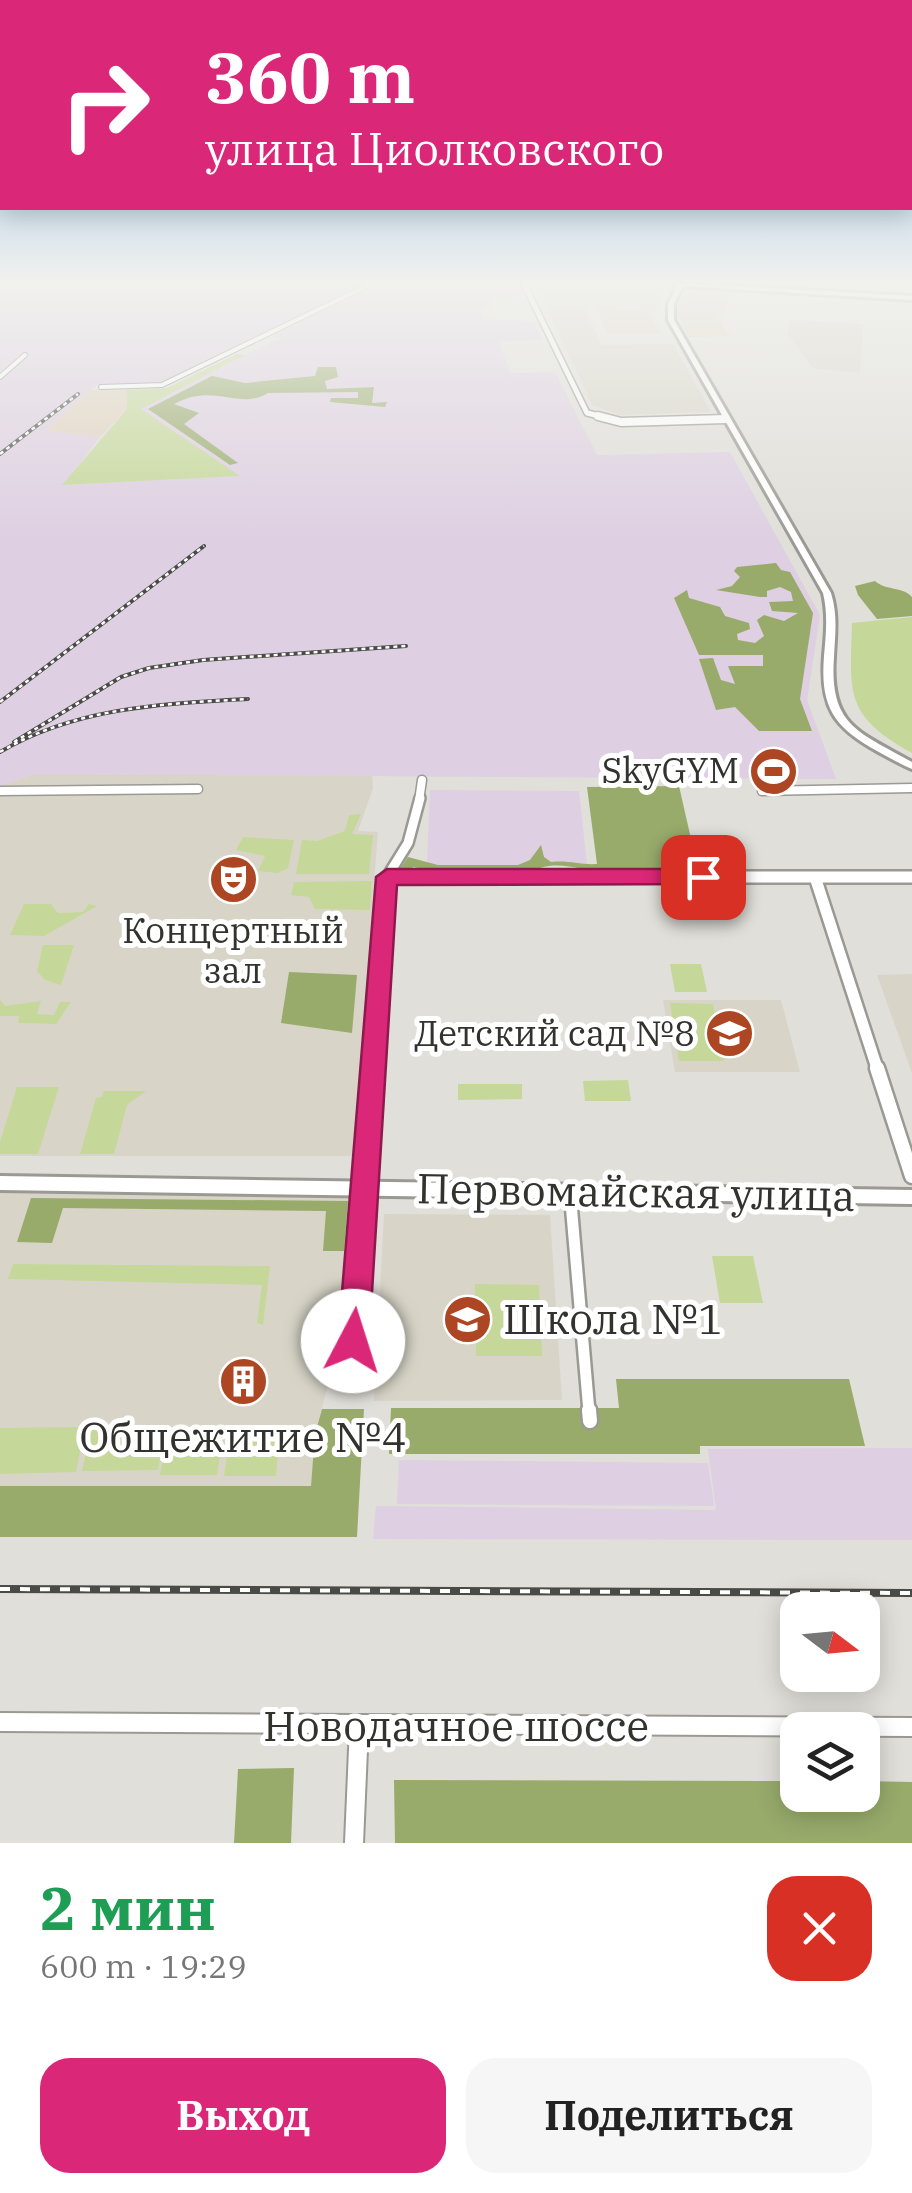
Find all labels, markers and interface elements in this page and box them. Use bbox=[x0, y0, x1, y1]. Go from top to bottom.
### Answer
text: 360 m bbox=[205, 31, 415, 122]
icon: right bbox=[40, 40, 170, 170]
text: улица Циолковского bbox=[205, 119, 664, 177]
sports icon: SkyGYM bbox=[748, 745, 800, 797]
place label: SkyGYM bbox=[602, 747, 739, 793]
pin bbox=[661, 835, 746, 920]
icon: arrive bbox=[676, 850, 731, 905]
theatre icon: Концертный зал bbox=[207, 853, 259, 905]
place label: Концертный зал bbox=[122, 907, 344, 993]
school or university icon: Детский сад №8 bbox=[704, 1008, 756, 1060]
place label: Детский сад №8 bbox=[415, 1010, 695, 1056]
street label: Первомайская улица bbox=[416, 1160, 856, 1223]
position arrow bbox=[301, 1289, 405, 1393]
place label: Школа №1 bbox=[503, 1291, 723, 1346]
school or university icon: Школа №1 bbox=[442, 1293, 494, 1345]
building icon: Общежитие №4 bbox=[217, 1355, 269, 1407]
place label: Общежитие №4 bbox=[79, 1409, 407, 1464]
north arrow bbox=[780, 1592, 880, 1692]
map controls bbox=[780, 1592, 880, 1812]
street label: Новодачное шоссе bbox=[263, 1698, 649, 1753]
button: layers bbox=[780, 1712, 880, 1812]
text: 2 мин bbox=[40, 1868, 216, 1947]
button: close bbox=[767, 1876, 872, 1981]
text: 600 m · 19:29 bbox=[40, 1945, 247, 1987]
button: Выход bbox=[40, 2058, 446, 2173]
button: Поделиться bbox=[466, 2058, 872, 2173]

